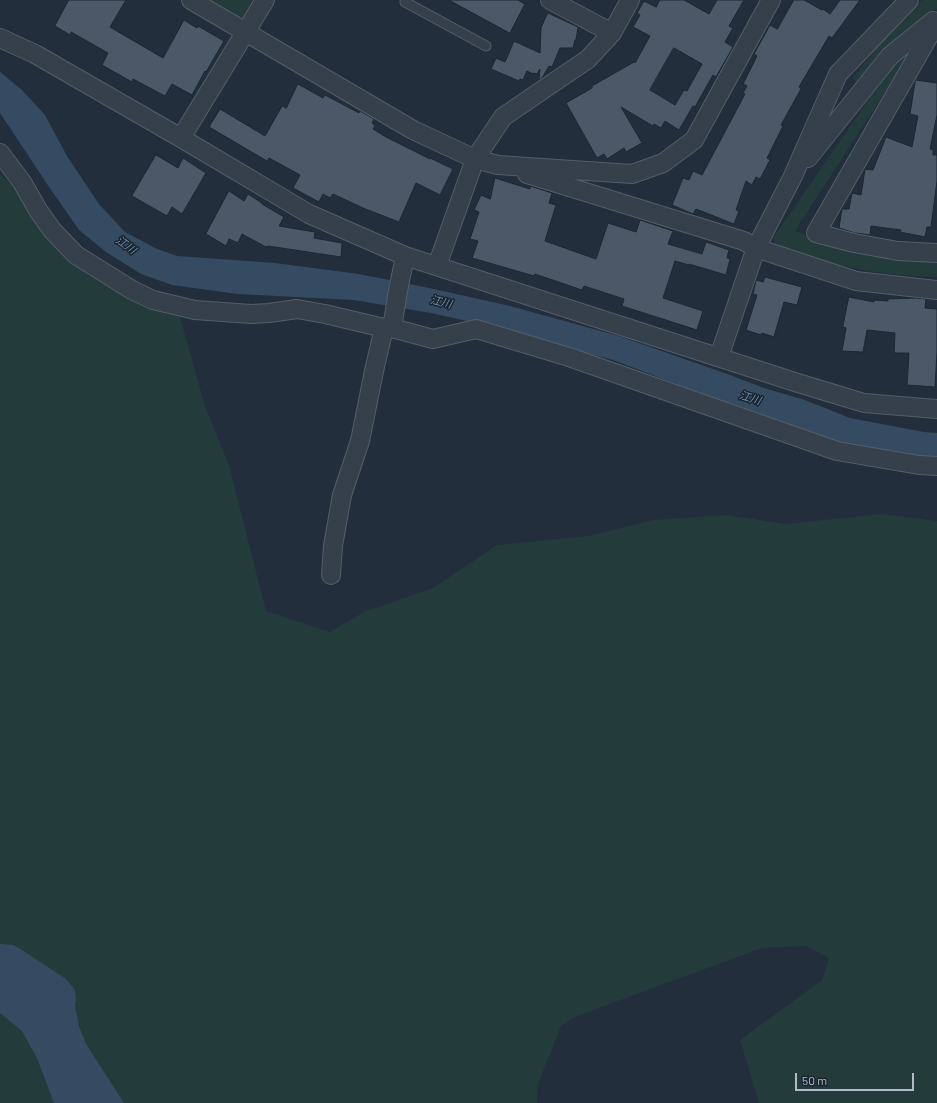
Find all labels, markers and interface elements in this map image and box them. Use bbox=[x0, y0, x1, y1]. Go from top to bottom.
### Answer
water label: 江川 bbox=[113, 233, 139, 257]
water label: 江川 bbox=[429, 293, 453, 311]
water label: 江川 bbox=[738, 388, 762, 408]
scale bar bbox=[797, 1065, 916, 1091]
text: 50 m bbox=[802, 1073, 827, 1087]

